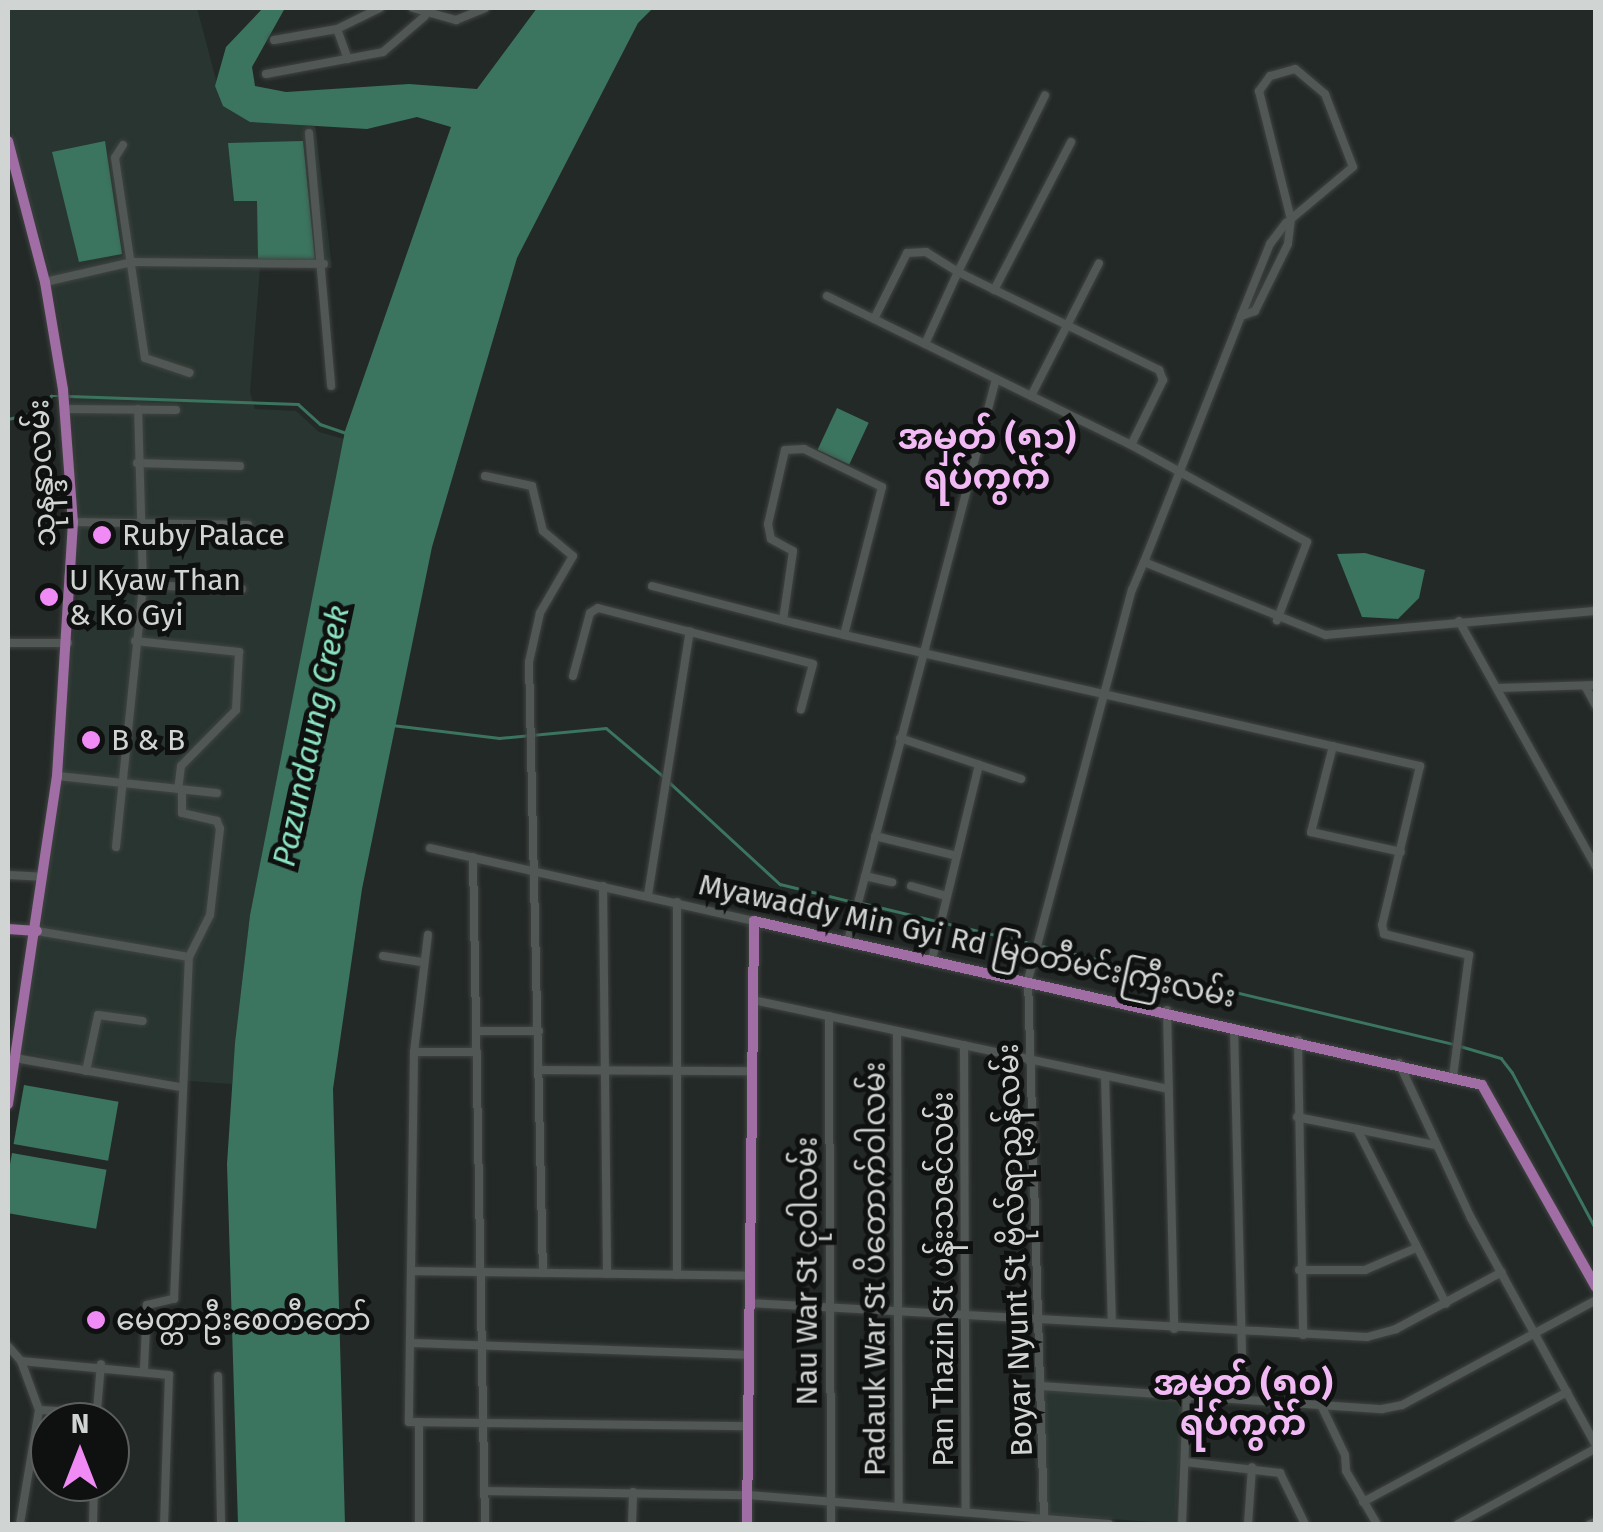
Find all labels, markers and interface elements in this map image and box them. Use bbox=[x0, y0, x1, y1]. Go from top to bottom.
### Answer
street label: သုနန္ဒာလမ်း bbox=[20, 398, 64, 548]
district label: အမှတ် (၅၁) ရပ်ကွက် bbox=[898, 416, 1076, 498]
place label: Ruby Palace bbox=[122, 517, 285, 553]
marker: Ruby Palace bbox=[91, 524, 113, 546]
place label: U Kyaw Than & Ko Gyi bbox=[69, 562, 241, 632]
marker: U Kyaw Than & Ko Gyi bbox=[38, 586, 60, 608]
water label: Pazundaung Creek bbox=[265, 602, 357, 870]
place label: B & B bbox=[111, 722, 185, 758]
marker: B & B bbox=[80, 729, 102, 751]
street label: Myawaddy Min Gyi Rd မြဝတီမင်းကြီးလမ်း bbox=[695, 866, 1239, 1016]
street label: Boyar Nyunt St ဗိုလ်ရာညွှန်လမ်း bbox=[990, 1043, 1040, 1457]
street label: Padauk War St ပိတောက်ဝါလမ်း bbox=[857, 1062, 893, 1476]
street label: Pan Thazin St ပန်းသဇင်လမ်း bbox=[925, 1091, 961, 1467]
street label: Nau War St ငုဝါလမ်း bbox=[789, 1136, 825, 1406]
place label: မေတ္တာဦးစေတီတော် bbox=[116, 1302, 371, 1338]
marker: မေတ္တာဦးစေတီတော် bbox=[85, 1309, 107, 1331]
district label: အမှတ် (၅၀) ရပ်ကွက် bbox=[1153, 1362, 1333, 1444]
north arrow bbox=[30, 1402, 130, 1502]
text: N bbox=[71, 1407, 89, 1440]

